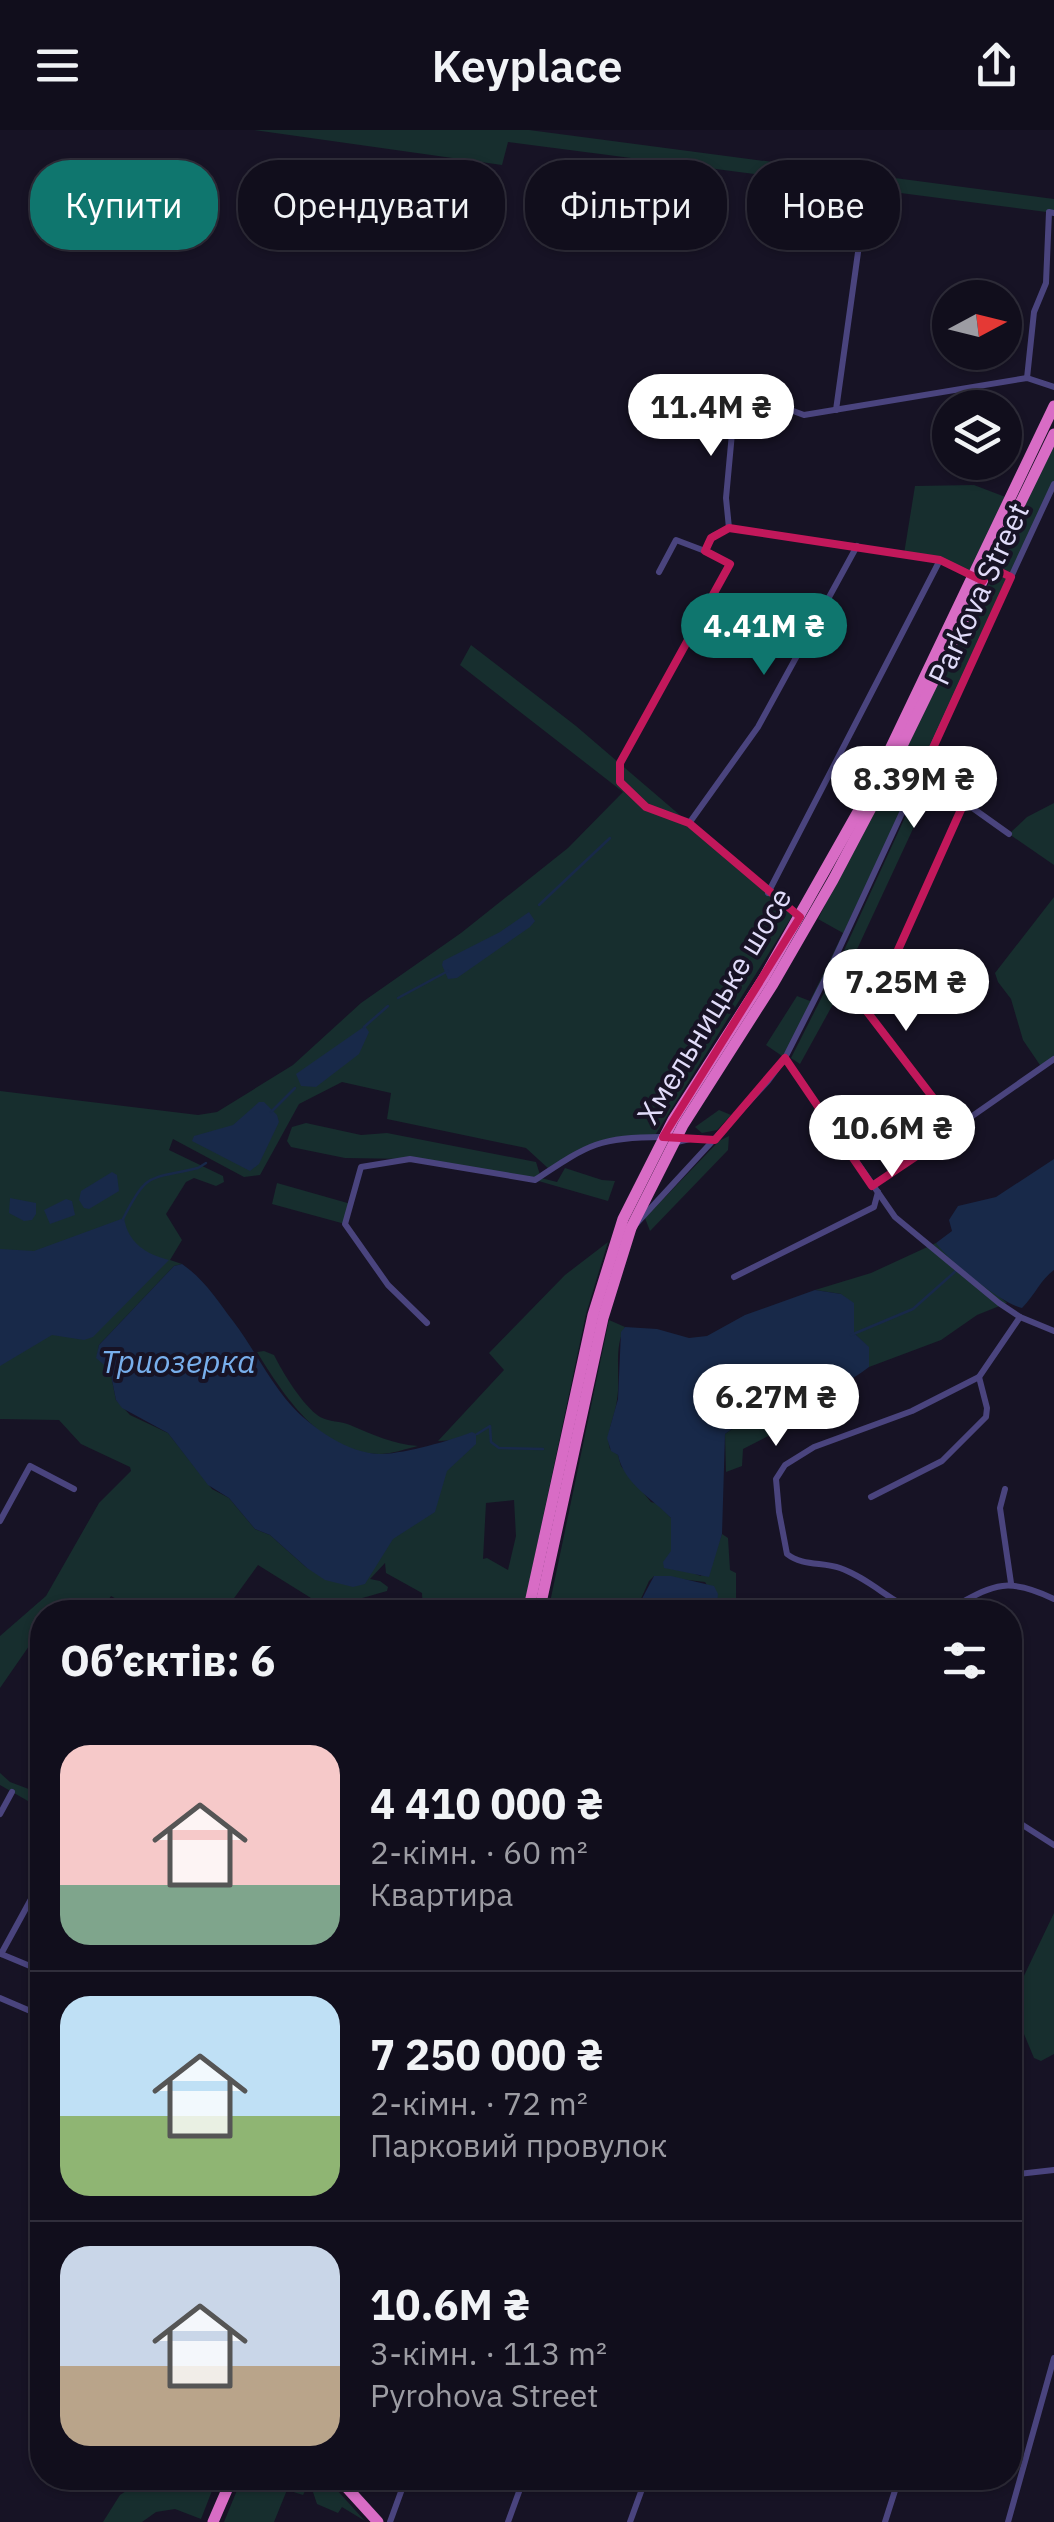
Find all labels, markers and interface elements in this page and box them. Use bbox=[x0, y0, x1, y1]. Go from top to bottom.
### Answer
text: Keyplace bbox=[431, 36, 623, 94]
icon: menu bbox=[30, 38, 85, 93]
icon: share bbox=[969, 38, 1024, 93]
chip: Купити bbox=[30, 160, 218, 250]
chip: Орендувати bbox=[238, 160, 505, 250]
chip: Фільтри bbox=[525, 160, 727, 250]
chip: Нове bbox=[747, 160, 900, 250]
north arrow bbox=[932, 280, 1022, 370]
map controls bbox=[932, 280, 1022, 480]
pin: 11.4M ₴ bbox=[619, 374, 803, 459]
text: 11.4M ₴ bbox=[650, 385, 772, 427]
button: layers bbox=[932, 390, 1022, 480]
street label: Parkova Street bbox=[918, 496, 1037, 691]
pin: 4.41M ₴ bbox=[672, 593, 856, 678]
text: 4.41M ₴ bbox=[703, 604, 825, 646]
pin: 8.39M ₴ bbox=[822, 746, 1006, 831]
text: 8.39M ₴ bbox=[853, 757, 975, 799]
street label: Хмельницьке шосе bbox=[628, 880, 800, 1131]
pin: 7.25M ₴ bbox=[814, 949, 998, 1034]
text: 7.25M ₴ bbox=[845, 960, 967, 1002]
pin: 10.6M ₴ bbox=[800, 1095, 984, 1180]
text: 10.6M ₴ bbox=[831, 1106, 953, 1148]
water label: Триозерка bbox=[100, 1340, 256, 1382]
pin: 6.27M ₴ bbox=[684, 1364, 868, 1449]
text: 6.27M ₴ bbox=[715, 1375, 837, 1417]
text: Об’єктів: 6 bbox=[60, 1633, 275, 1688]
icon: filters bbox=[937, 1633, 992, 1688]
text: 4 410 000 ₴ bbox=[370, 1776, 603, 1831]
icon: home bbox=[140, 1785, 260, 1905]
text: 2-кімн. · 60 m² bbox=[370, 1831, 588, 1873]
text: Квартира bbox=[370, 1873, 513, 1915]
text: 7 250 000 ₴ bbox=[370, 2027, 603, 2082]
icon: home bbox=[140, 2036, 260, 2156]
text: 2-кімн. · 72 m² bbox=[370, 2082, 588, 2124]
text: Парковий провулок bbox=[370, 2124, 667, 2166]
text: 10.6M ₴ bbox=[370, 2277, 530, 2332]
icon: home bbox=[140, 2286, 260, 2406]
text: 3-кімн. · 113 m² bbox=[370, 2332, 607, 2374]
text: Pyrohova Street bbox=[370, 2374, 599, 2416]

